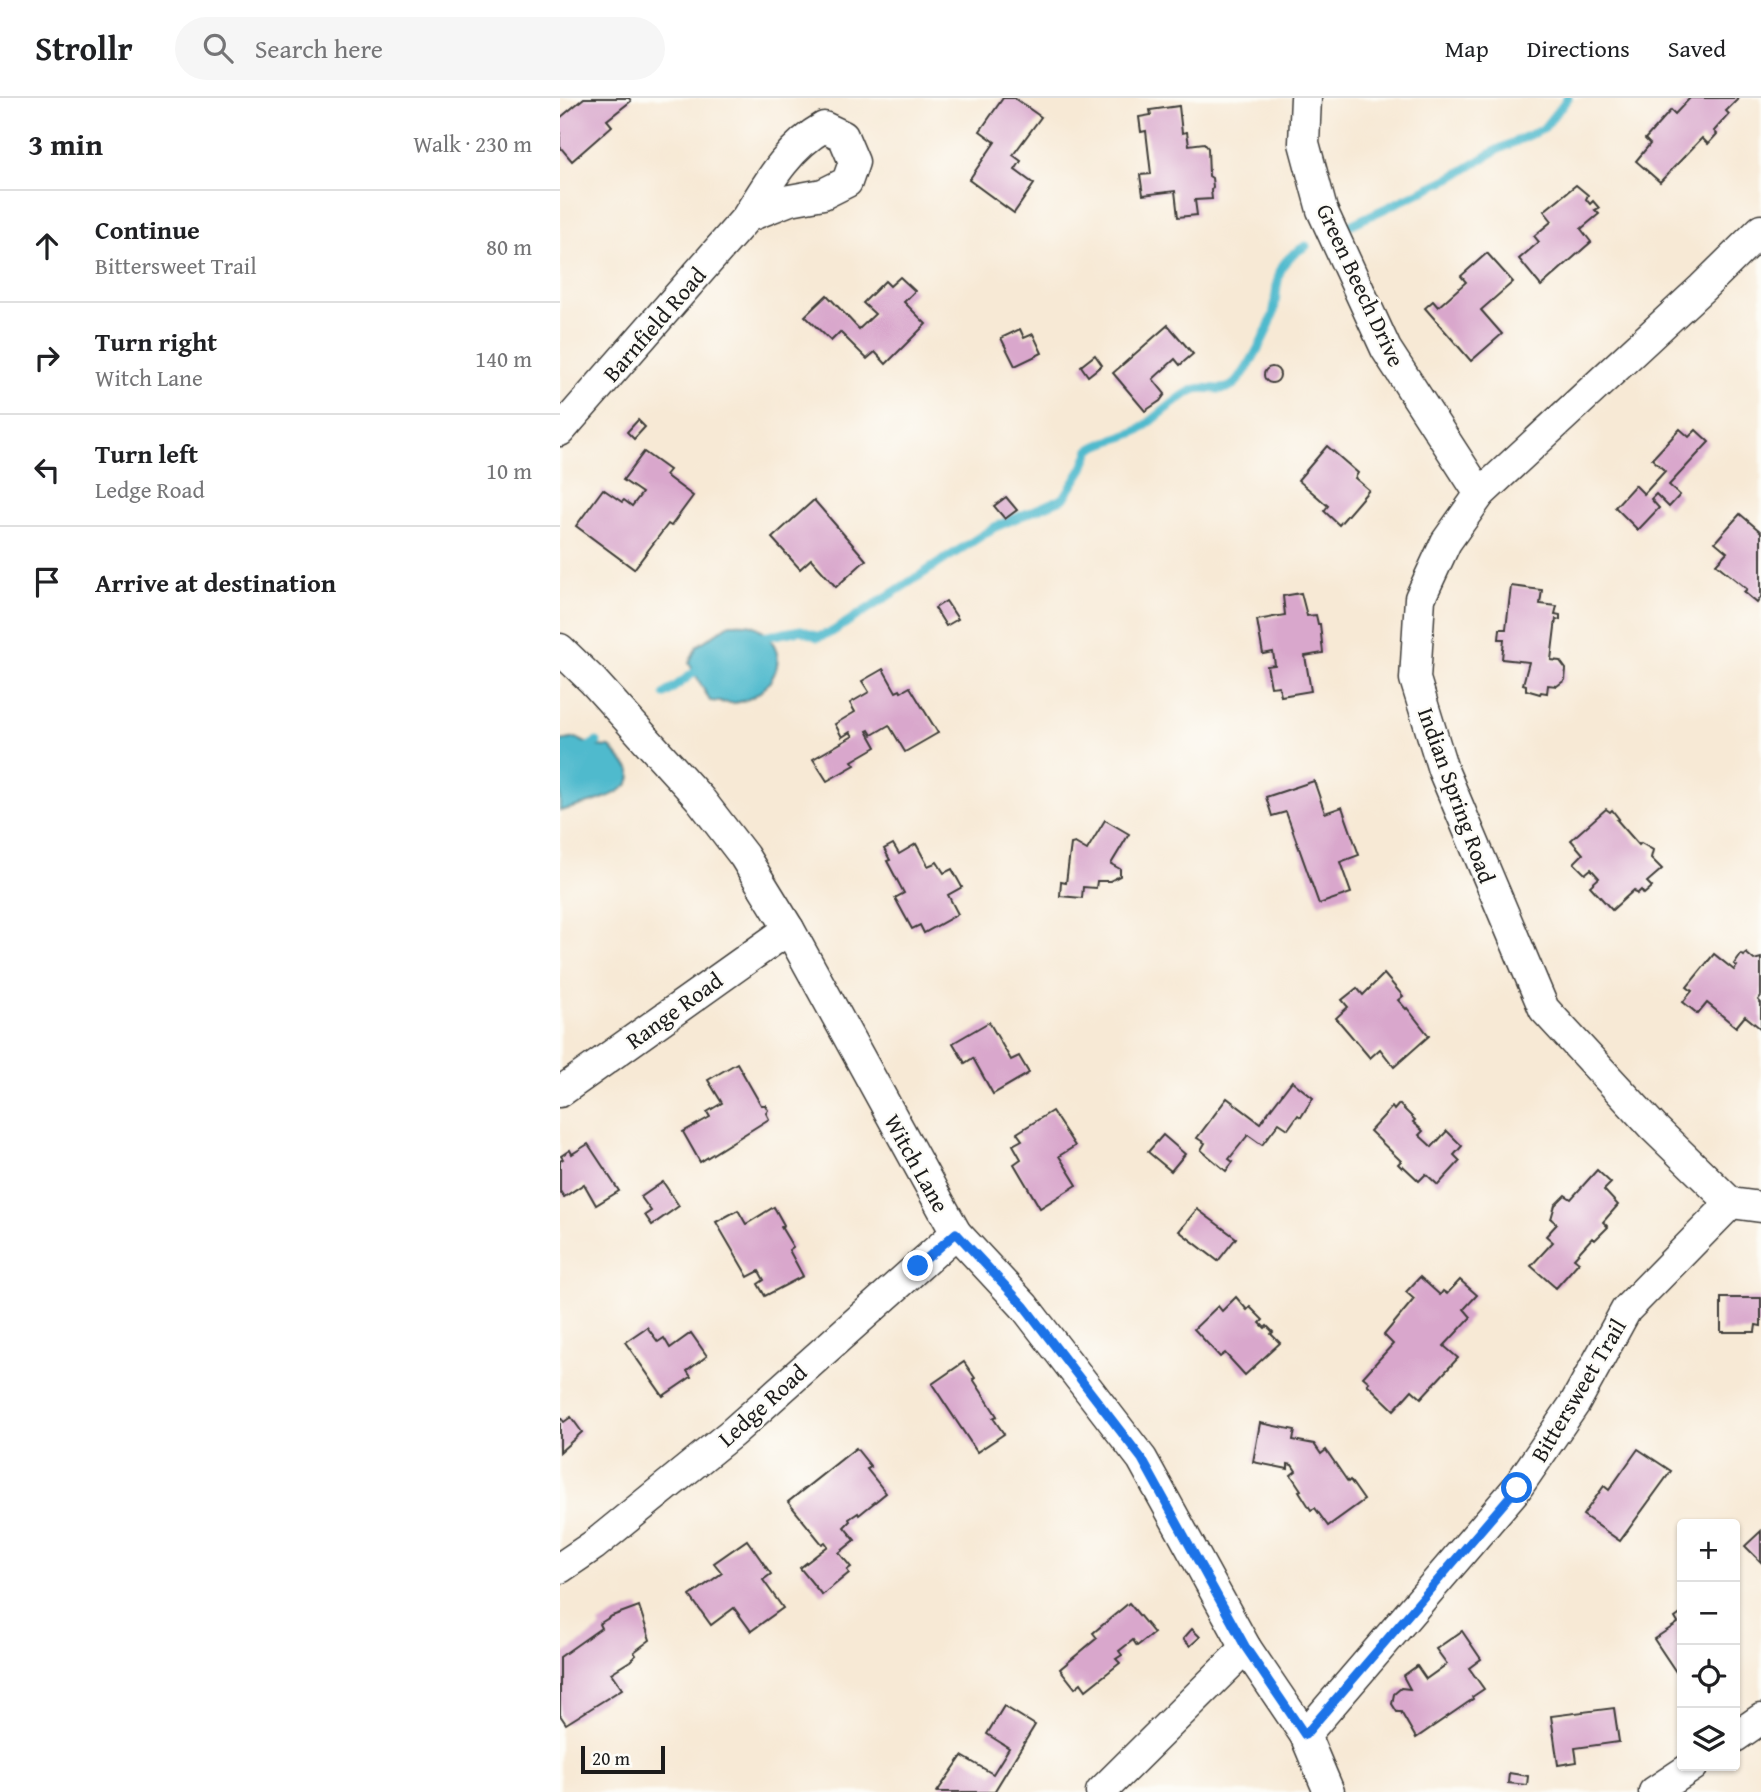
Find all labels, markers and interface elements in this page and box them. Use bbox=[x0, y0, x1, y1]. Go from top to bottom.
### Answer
search box bbox=[175, 17, 665, 80]
text: Strollr bbox=[35, 24, 133, 72]
icon: search bbox=[199, 29, 237, 67]
text: Search here bbox=[255, 29, 383, 68]
text: Map bbox=[1445, 31, 1489, 66]
text: Directions bbox=[1527, 31, 1630, 66]
text: Saved bbox=[1668, 31, 1726, 66]
text: 3 min bbox=[28, 122, 103, 166]
text: Walk · 230 m bbox=[413, 127, 532, 160]
street label: Green Beech Drive bbox=[1309, 198, 1413, 372]
text: Continue bbox=[95, 210, 200, 249]
icon: ahead bbox=[28, 227, 66, 265]
text: 80 m bbox=[486, 230, 532, 263]
text: Bittersweet Trail bbox=[95, 249, 257, 282]
street label: Barnfield Road bbox=[595, 259, 714, 389]
text: Turn right bbox=[95, 322, 217, 361]
icon: right bbox=[28, 339, 66, 377]
text: 140 m bbox=[475, 342, 532, 375]
text: Witch Lane bbox=[95, 361, 203, 394]
text: Turn left bbox=[95, 434, 198, 473]
icon: left bbox=[28, 451, 66, 489]
text: 10 m bbox=[486, 454, 532, 487]
text: Ledge Road bbox=[95, 473, 205, 506]
icon: arrive bbox=[28, 563, 66, 601]
text: Arrive at destination bbox=[95, 563, 336, 602]
street label: Indian Spring Road bbox=[1410, 703, 1504, 888]
street label: Range Road bbox=[619, 963, 730, 1056]
street label: Witch Lane bbox=[876, 1108, 958, 1218]
route end bbox=[902, 1250, 933, 1281]
street label: Bittersweet Trail bbox=[1522, 1312, 1634, 1468]
street label: Ledge Road bbox=[710, 1356, 814, 1454]
route start bbox=[1501, 1472, 1532, 1503]
map controls bbox=[1677, 1519, 1740, 1771]
button: + bbox=[1677, 1519, 1740, 1582]
button: − bbox=[1677, 1582, 1740, 1645]
button: locate bbox=[1677, 1645, 1740, 1708]
button: layers bbox=[1677, 1708, 1740, 1771]
scale bar bbox=[581, 1743, 665, 1775]
text: 20 m bbox=[592, 1744, 630, 1772]

